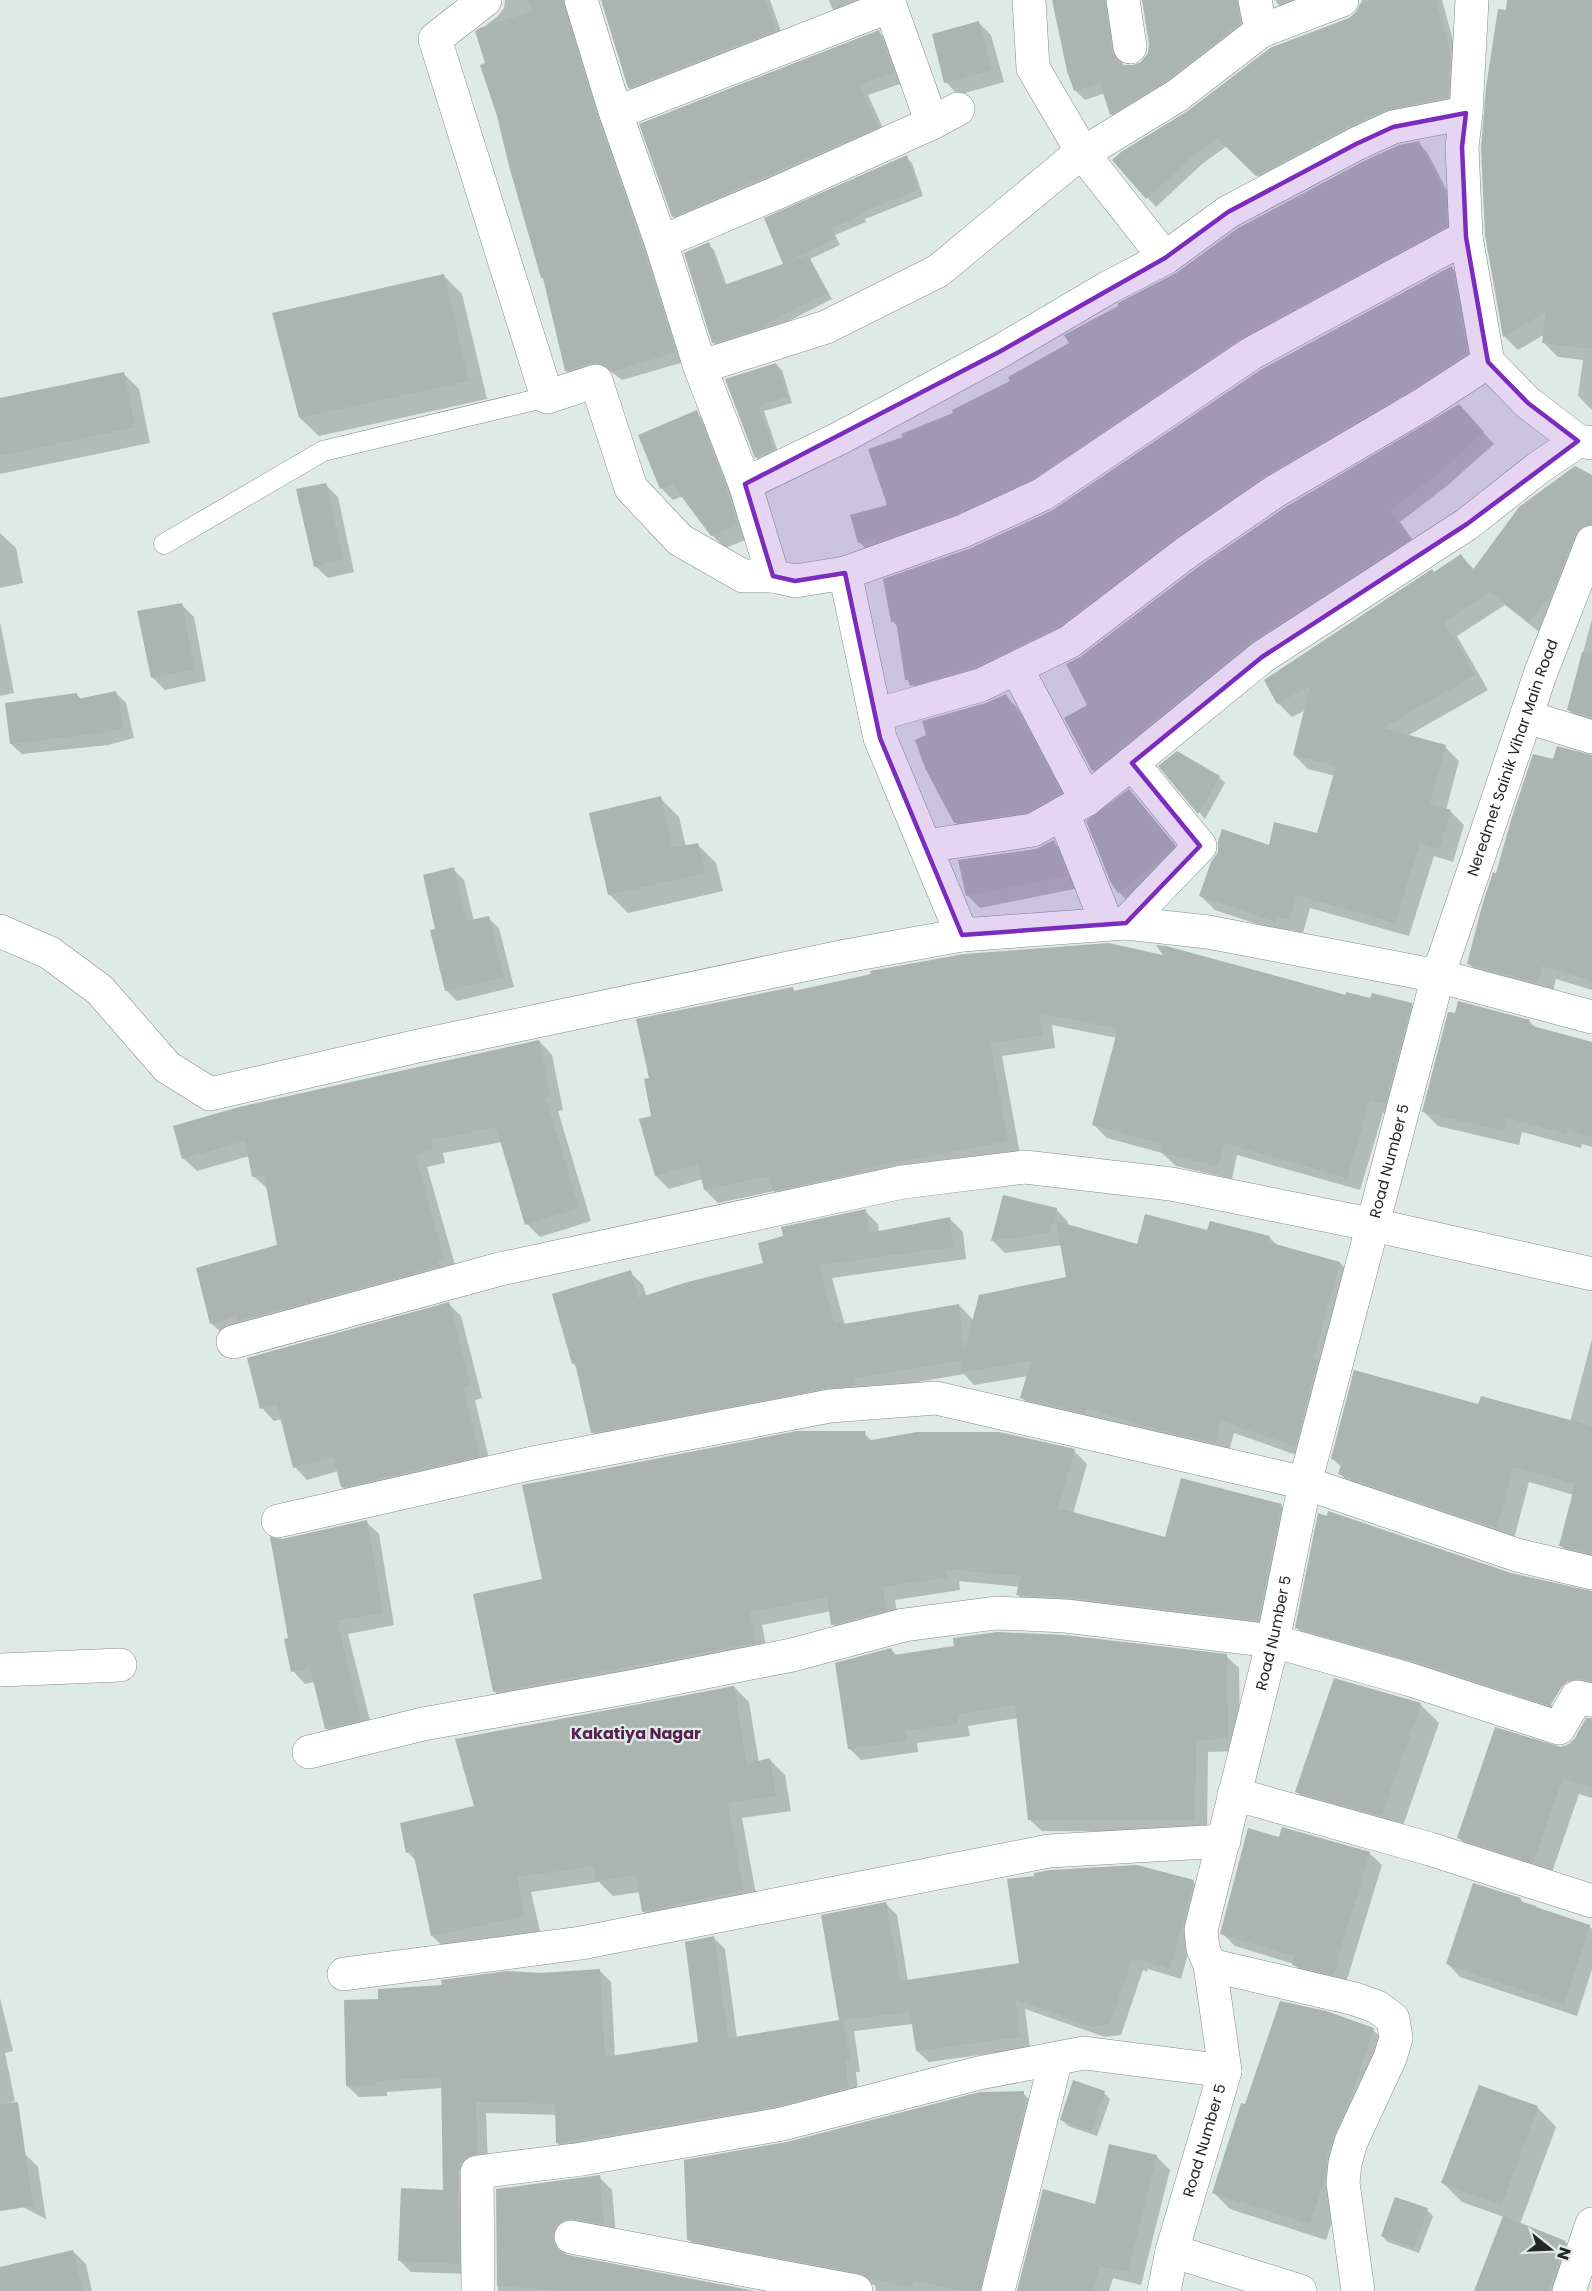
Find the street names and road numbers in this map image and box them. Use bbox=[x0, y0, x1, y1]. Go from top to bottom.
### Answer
street label: Neredmet Sainik Vihar Main Road bbox=[1462, 636, 1563, 879]
street label: Road Number 5 bbox=[1364, 1102, 1414, 1220]
street label: Road Number 5 bbox=[1250, 1573, 1296, 1692]
street label: Road Number 5 bbox=[1177, 2081, 1231, 2199]

